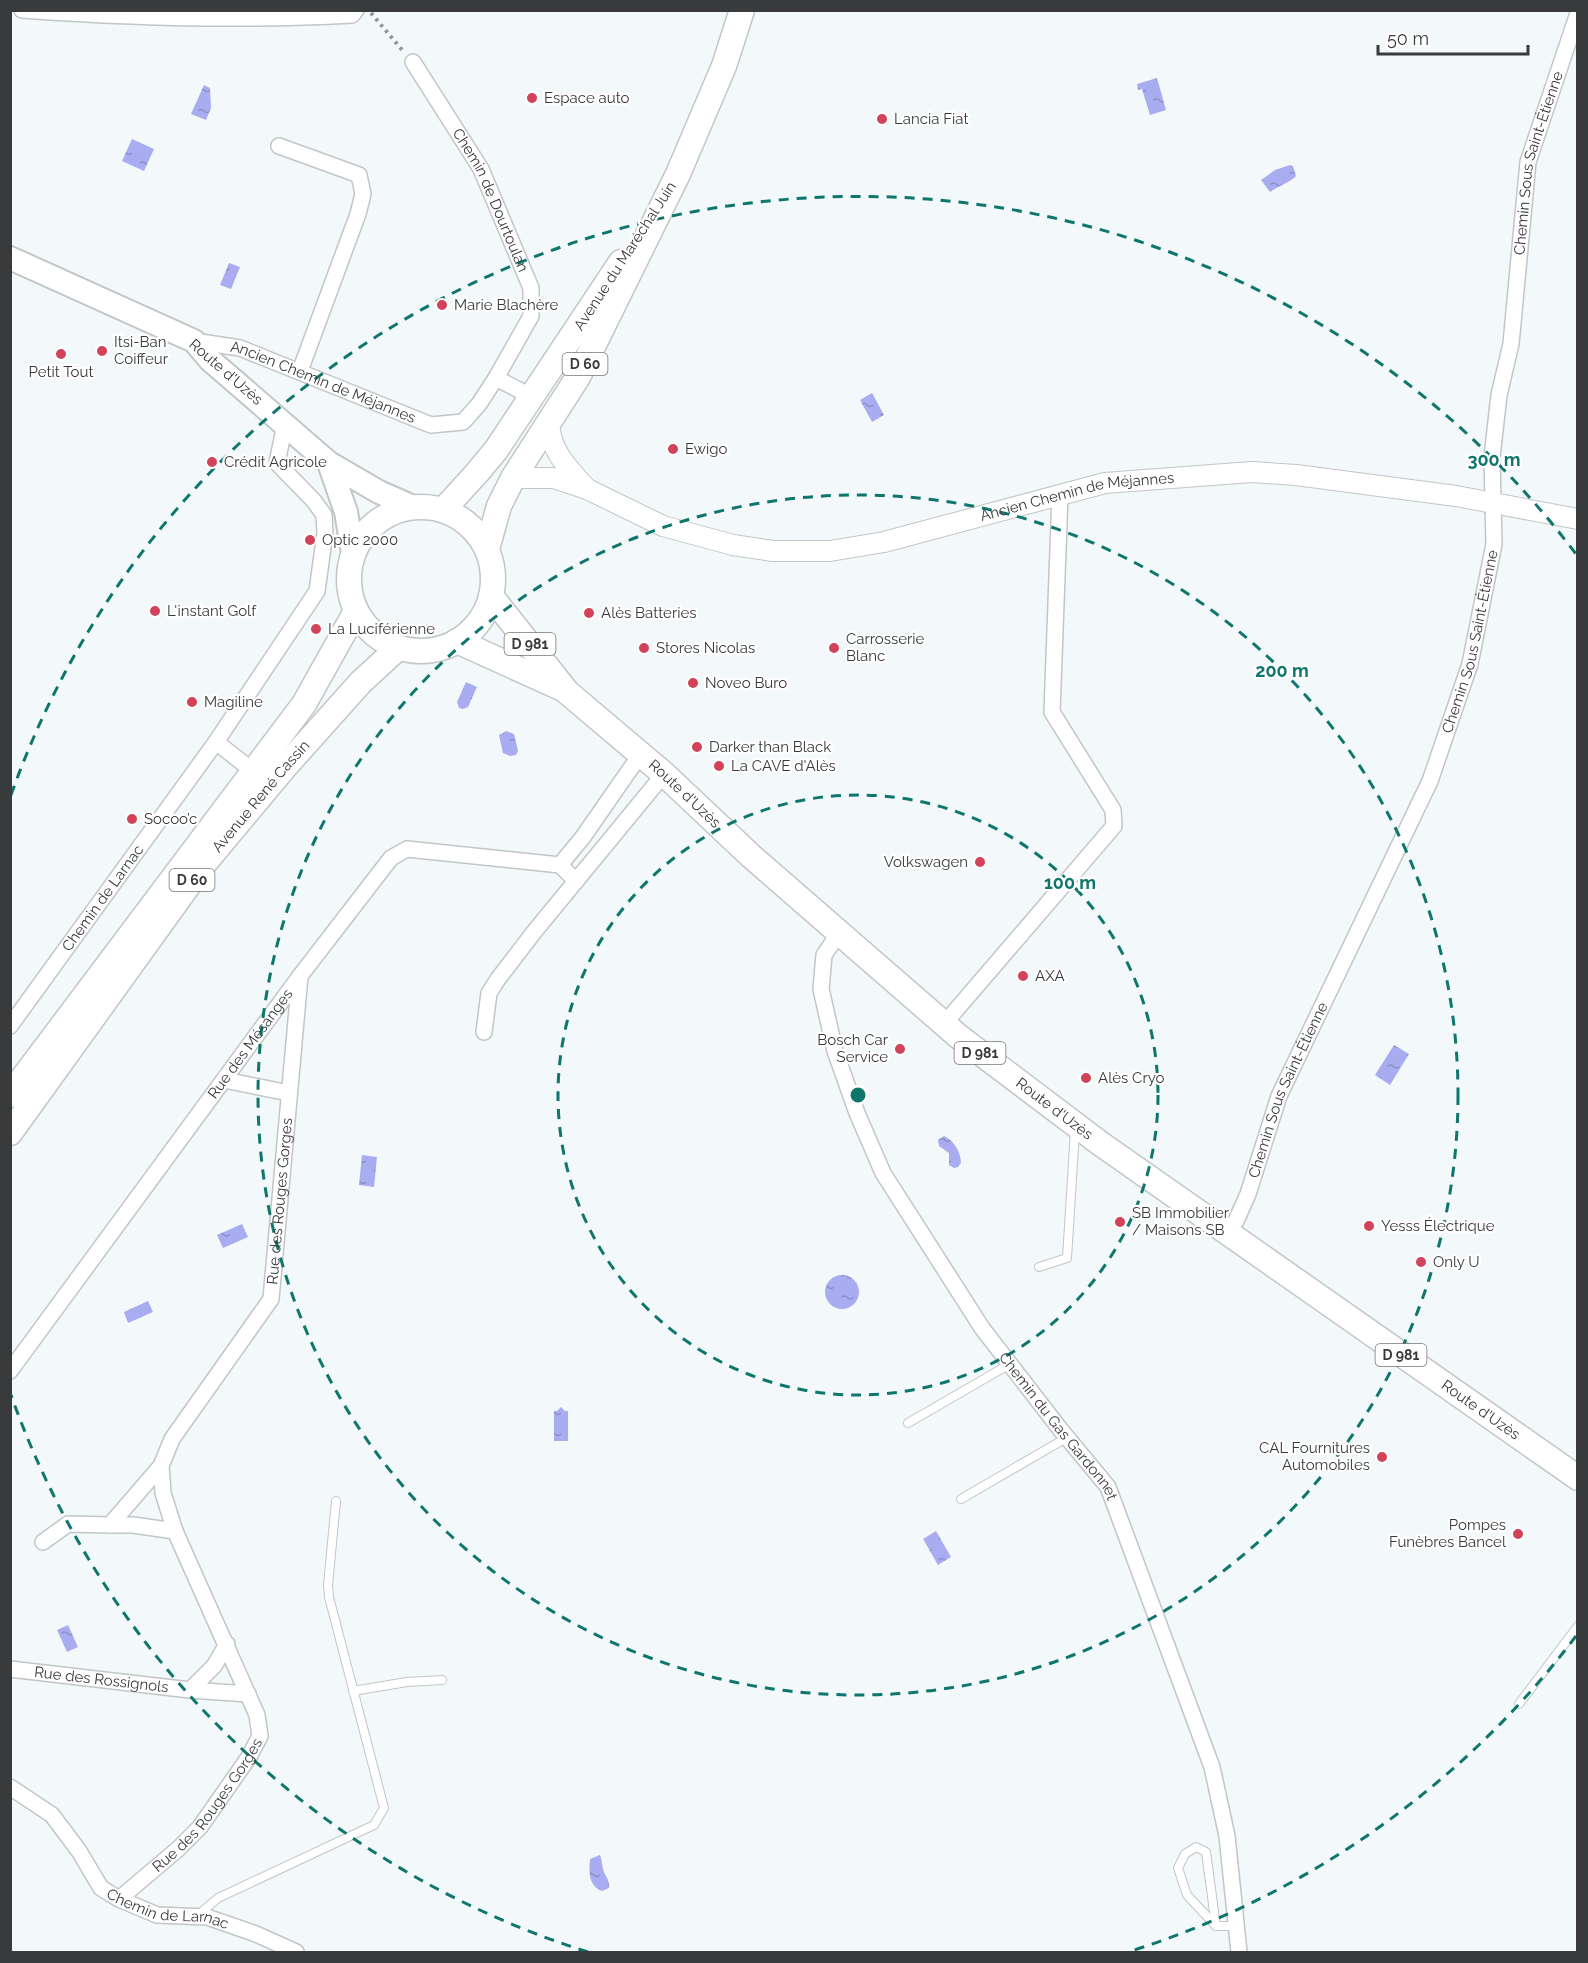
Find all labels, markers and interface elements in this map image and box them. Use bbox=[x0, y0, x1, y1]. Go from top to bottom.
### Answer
scale bar bbox=[1378, 18, 1528, 56]
text: 50 m bbox=[1387, 28, 1429, 49]
street label: Chemin Sous Saint-Étienne bbox=[1510, 69, 1567, 256]
place label: Espace auto bbox=[544, 89, 630, 107]
marker: Espace auto bbox=[525, 91, 539, 105]
place label: Lancia Fiat bbox=[894, 110, 968, 128]
marker: Lancia Fiat bbox=[875, 112, 889, 126]
street label: Chemin de Dourtoulan bbox=[449, 125, 532, 275]
street label: Avenue du Maréchal Juin bbox=[570, 178, 680, 334]
place label: Marie Blachère bbox=[454, 296, 558, 314]
marker: Marie Blachère bbox=[435, 298, 449, 312]
place label: Itsi-Ban Coiffeur bbox=[114, 333, 169, 368]
street label: Route d'Uzès bbox=[185, 335, 267, 409]
street label: Ancien Chemin de Méjannes bbox=[229, 338, 418, 427]
marker: Itsi-Ban Coiffeur bbox=[95, 344, 109, 358]
marker: Petit Tout bbox=[54, 347, 68, 361]
road number: D 60 bbox=[562, 353, 608, 375]
place label: Petit Tout bbox=[29, 363, 93, 381]
place label: Ewigo bbox=[685, 440, 728, 458]
marker: Ewigo bbox=[666, 442, 680, 456]
text: 300 m bbox=[1467, 449, 1521, 470]
place label: Crédit Agricole bbox=[224, 453, 327, 471]
marker: Crédit Agricole bbox=[205, 455, 219, 469]
street label: Ancien Chemin de Méjannes bbox=[978, 469, 1175, 525]
place label: Optic 2000 bbox=[322, 531, 398, 549]
marker: Optic 2000 bbox=[303, 533, 317, 547]
street label: Chemin Sous Saint-Étienne bbox=[1438, 548, 1502, 735]
place label: L'instant Golf bbox=[167, 602, 257, 620]
marker: L'instant Golf bbox=[148, 604, 162, 618]
place label: Alès Batteries bbox=[601, 604, 697, 622]
marker: Alès Batteries bbox=[582, 606, 596, 620]
place label: La Luciférienne bbox=[328, 620, 435, 638]
marker: La Luciférienne bbox=[309, 622, 323, 636]
place label: Carrosserie Blanc bbox=[846, 630, 925, 665]
road number: D 981 bbox=[504, 633, 556, 655]
place label: Stores Nicolas bbox=[656, 639, 755, 657]
marker: Stores Nicolas bbox=[637, 641, 651, 655]
marker: Carrosserie Blanc bbox=[827, 641, 841, 655]
text: 200 m bbox=[1255, 660, 1309, 681]
place label: Noveo Buro bbox=[705, 674, 787, 692]
marker: Noveo Buro bbox=[686, 676, 700, 690]
place label: Magiline bbox=[204, 693, 263, 711]
marker: Magiline bbox=[185, 695, 199, 709]
street label: Avenue René Cassin bbox=[208, 737, 313, 856]
place label: Darker than Black bbox=[709, 738, 831, 756]
marker: Darker than Black bbox=[690, 740, 704, 754]
street label: Route d'Uzès bbox=[645, 756, 724, 832]
place label: La CAVE d'Alès bbox=[731, 757, 836, 775]
marker: La CAVE d'Alès bbox=[712, 759, 726, 773]
place label: Socoo’c bbox=[144, 810, 197, 828]
marker: Socoo’c bbox=[125, 812, 139, 826]
street label: Chemin de Larnac bbox=[58, 841, 147, 955]
place label: Volkswagen bbox=[884, 853, 968, 871]
marker: Volkswagen bbox=[973, 855, 987, 869]
road number: D 60 bbox=[170, 869, 214, 891]
text: 100 m bbox=[1044, 872, 1096, 893]
place label: AXA bbox=[1035, 967, 1065, 985]
marker: AXA bbox=[1016, 969, 1030, 983]
street label: Rue des Mésanges bbox=[204, 985, 297, 1102]
street label: Chemin Sous Saint-Étienne bbox=[1245, 999, 1332, 1180]
place label: Bosch Car Service bbox=[817, 1031, 889, 1066]
marker: Bosch Car Service bbox=[893, 1042, 907, 1056]
road number: D 981 bbox=[954, 1042, 1006, 1064]
place label: Alès Cryo bbox=[1098, 1069, 1164, 1087]
marker: Alès Cryo bbox=[1079, 1071, 1093, 1085]
street label: Route d'Uzès bbox=[1012, 1074, 1096, 1144]
centre of rings bbox=[848, 1085, 868, 1105]
street label: Rue des Rouges Gorges bbox=[263, 1117, 296, 1285]
place label: SB Immobilier / Maisons SB bbox=[1132, 1204, 1230, 1239]
marker: SB Immobilier / Maisons SB bbox=[1113, 1215, 1127, 1229]
place label: Yesss Électrique bbox=[1381, 1217, 1495, 1235]
marker: Yesss Électrique bbox=[1362, 1219, 1376, 1233]
place label: Only U bbox=[1433, 1253, 1480, 1271]
marker: Only U bbox=[1414, 1255, 1428, 1269]
road number: D 981 bbox=[1376, 1344, 1426, 1366]
street label: Chemin du Gas Gardonnet bbox=[995, 1349, 1121, 1503]
street label: Route d'Uzès bbox=[1438, 1376, 1523, 1444]
place label: CAL Fournitures Automobiles bbox=[1259, 1439, 1370, 1474]
marker: CAL Fournitures Automobiles bbox=[1375, 1450, 1389, 1464]
place label: Pompes Funèbres Bancel bbox=[1389, 1516, 1507, 1551]
marker: Pompes Funèbres Bancel bbox=[1511, 1527, 1525, 1541]
street label: Rue des Rossignols bbox=[33, 1663, 170, 1696]
street label: Rue des Rouges Gorges bbox=[149, 1735, 266, 1876]
street label: Chemin de Larnac bbox=[103, 1885, 231, 1933]

